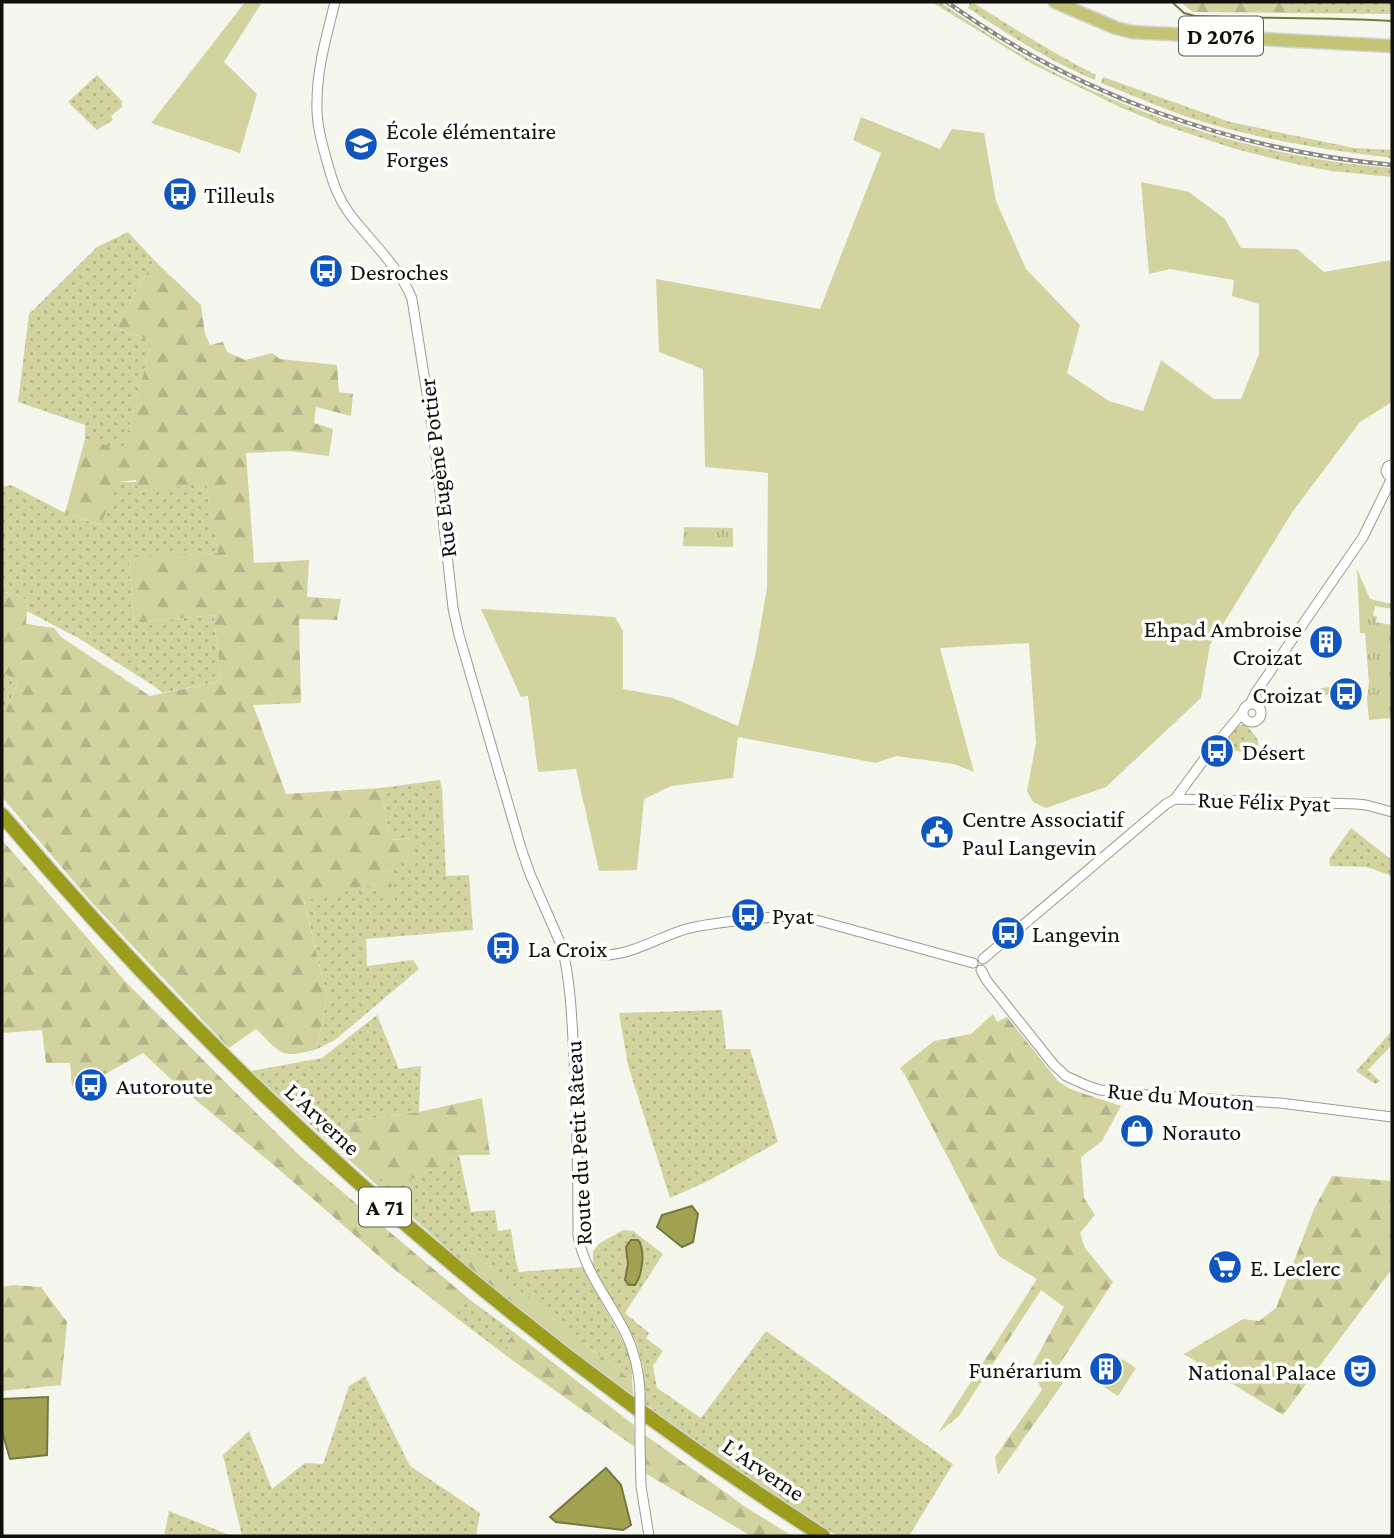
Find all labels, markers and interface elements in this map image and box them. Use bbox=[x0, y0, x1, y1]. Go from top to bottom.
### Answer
road number: D 2076 bbox=[1179, 17, 1263, 56]
place label: École élémentaire Forges bbox=[386, 117, 556, 172]
school or university icon: École élémentaire Forges bbox=[342, 125, 380, 163]
bus stop icon: Tilleuls bbox=[161, 175, 199, 213]
place label: Tilleuls bbox=[204, 181, 275, 208]
bus stop icon: Desroches bbox=[307, 252, 345, 290]
place label: Desroches bbox=[350, 258, 449, 285]
street label: Rue Eugène Pottier bbox=[413, 376, 461, 560]
place label: Ehpad Ambroise Croizat bbox=[1144, 615, 1303, 670]
building icon: Ehpad Ambroise Croizat bbox=[1307, 623, 1345, 661]
bus stop icon: Croizat bbox=[1327, 675, 1365, 713]
place label: Croizat bbox=[1252, 681, 1323, 708]
bus stop icon: Désert bbox=[1198, 732, 1236, 770]
place label: Désert bbox=[1242, 738, 1306, 765]
street label: Rue Félix Pyat bbox=[1197, 785, 1332, 817]
place label: Centre Associatif Paul Langevin bbox=[962, 805, 1125, 860]
public building icon: Centre Associatif Paul Langevin bbox=[918, 813, 956, 851]
bus stop icon: Pyat bbox=[729, 896, 767, 934]
place label: Pyat bbox=[772, 902, 815, 929]
bus stop icon: Langevin bbox=[989, 914, 1027, 952]
place label: Langevin bbox=[1032, 920, 1120, 947]
bus stop icon: La Croix bbox=[484, 929, 522, 967]
place label: La Croix bbox=[528, 935, 607, 962]
street label: Route du Petit Râteau bbox=[559, 1039, 597, 1246]
bus stop icon: Autoroute bbox=[72, 1066, 110, 1104]
place label: Autoroute bbox=[116, 1072, 213, 1099]
street label: Rue du Mouton bbox=[1106, 1076, 1256, 1116]
street label: L'Arverne bbox=[280, 1077, 366, 1161]
shop icon: Norauto bbox=[1118, 1112, 1156, 1150]
place label: Norauto bbox=[1162, 1118, 1241, 1145]
road number: A 71 bbox=[359, 1188, 411, 1226]
supermarket icon: E. Leclerc bbox=[1206, 1248, 1244, 1286]
place label: E. Leclerc bbox=[1250, 1254, 1340, 1281]
building icon: Funérarium bbox=[1087, 1350, 1125, 1388]
theatre icon: National Palace bbox=[1341, 1352, 1379, 1390]
place label: Funérarium bbox=[968, 1356, 1082, 1383]
place label: National Palace bbox=[1188, 1358, 1336, 1385]
street label: L'Arverne bbox=[718, 1432, 810, 1506]

